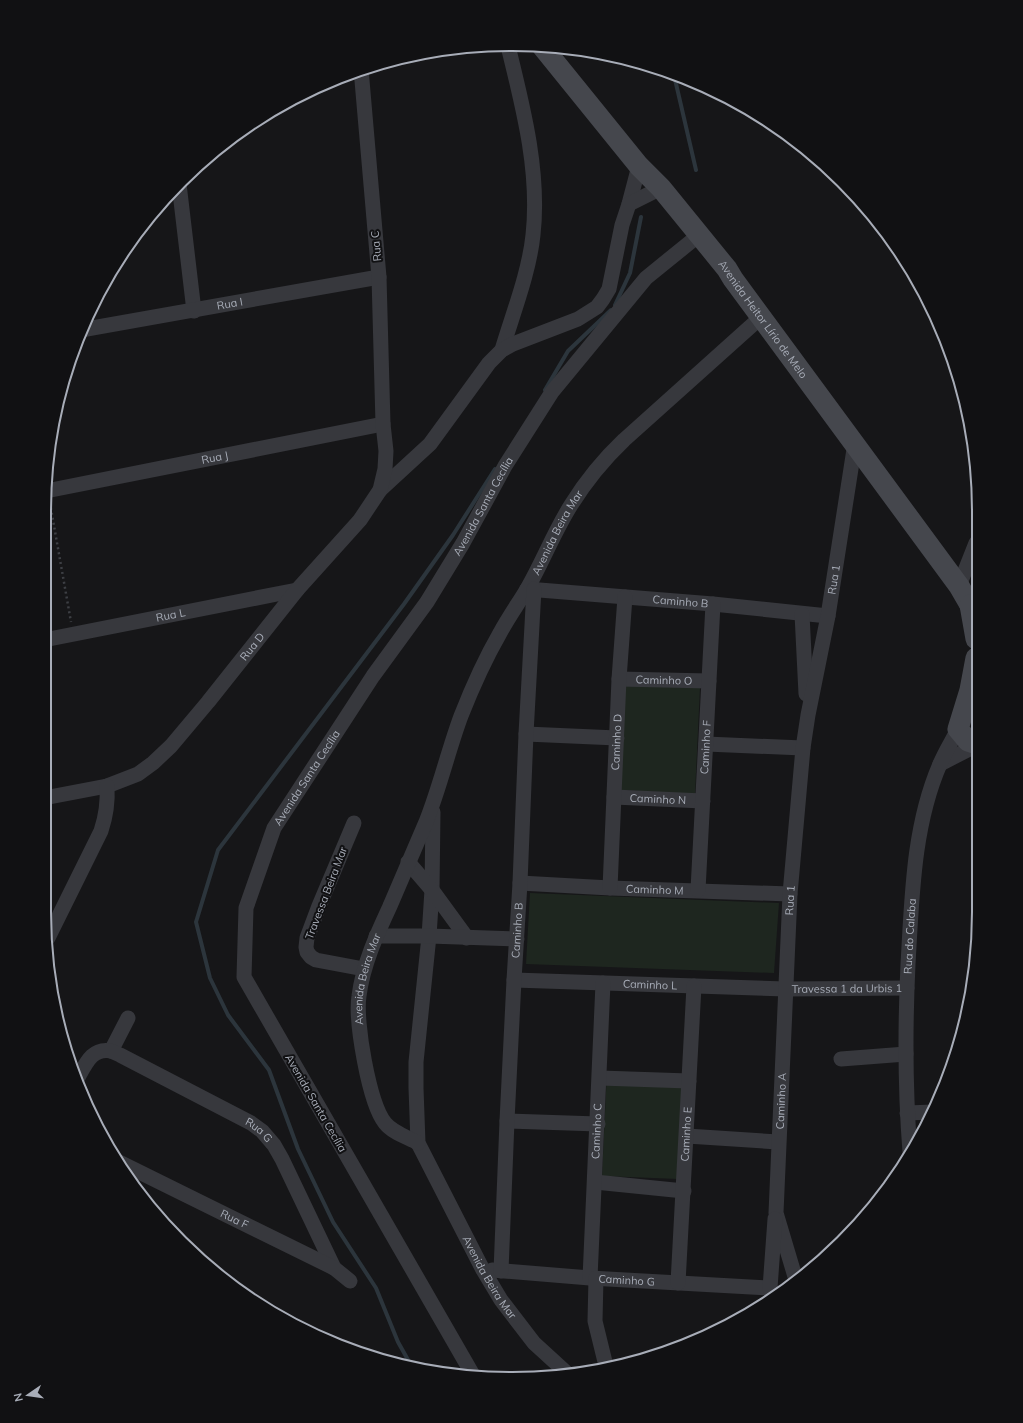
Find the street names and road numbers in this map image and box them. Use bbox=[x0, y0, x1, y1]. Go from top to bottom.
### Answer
street label: Rua C bbox=[368, 230, 384, 262]
street label: Avenida Heitor Lírio de Melo bbox=[715, 257, 811, 381]
street label: Rua I bbox=[215, 294, 244, 313]
street label: Rua J bbox=[200, 448, 229, 467]
street label: Avenida Santa Cecília bbox=[450, 454, 516, 558]
street label: Avenida Beira Mar bbox=[529, 487, 586, 577]
street label: Rua 1 bbox=[824, 564, 843, 596]
street label: Caminho B bbox=[652, 592, 709, 611]
street label: Rua L bbox=[155, 605, 186, 625]
street label: Rua D bbox=[237, 630, 267, 663]
street label: Caminho O bbox=[635, 672, 693, 688]
street label: Caminho D bbox=[608, 714, 624, 771]
street label: Caminho F bbox=[697, 720, 714, 775]
street label: Avenida Santa Cecília bbox=[271, 727, 343, 828]
street label: Caminho N bbox=[629, 791, 687, 807]
street label: Travessa Beira Mar bbox=[302, 845, 350, 941]
street label: Caminho M bbox=[626, 882, 684, 897]
street label: Rua 1 bbox=[782, 885, 798, 916]
street label: Rua do Calaba bbox=[901, 898, 919, 974]
street label: Caminho B bbox=[508, 902, 526, 959]
street label: Avenida Beira Mar bbox=[351, 931, 384, 1026]
street label: Caminho L bbox=[623, 977, 677, 992]
street label: Travessa 1 da Urbis 1 bbox=[792, 981, 902, 996]
street label: Avenida Santa Cecília bbox=[282, 1051, 350, 1155]
street label: Caminho A bbox=[773, 1073, 789, 1130]
street label: Caminho C bbox=[588, 1103, 605, 1159]
street label: Caminho E bbox=[678, 1106, 694, 1162]
street label: Rua G bbox=[243, 1114, 275, 1145]
street label: Rua F bbox=[218, 1206, 251, 1232]
street label: Avenida Beira Mar bbox=[460, 1233, 520, 1321]
street label: Caminho G bbox=[598, 1271, 655, 1289]

